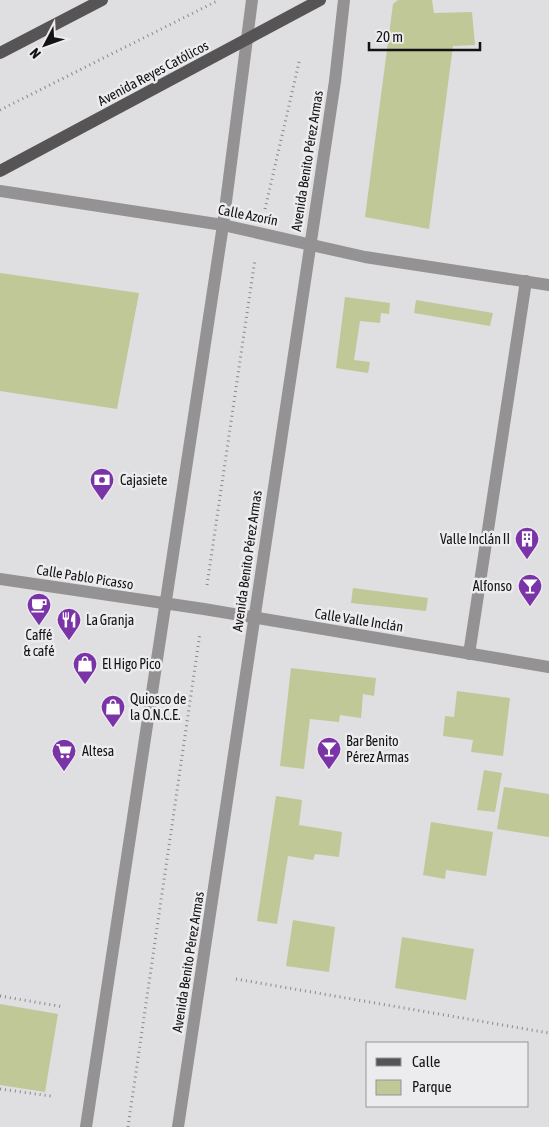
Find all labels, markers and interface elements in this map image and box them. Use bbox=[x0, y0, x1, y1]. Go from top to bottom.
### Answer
north arrow bbox=[20, 20, 70, 70]
scale bar bbox=[369, 20, 480, 52]
text: 20 m bbox=[376, 28, 403, 45]
street label: Avenida Reyes Católicos bbox=[95, 37, 211, 109]
text: N bbox=[26, 45, 44, 62]
street label: Avenida Benito Pérez Armas bbox=[288, 89, 326, 233]
street label: Calle Azorín bbox=[217, 201, 279, 229]
bank icon: Cajasiete bbox=[89, 467, 115, 501]
place label: Cajasiete bbox=[120, 472, 167, 488]
street label: Avenida Benito Pérez Armas bbox=[229, 489, 265, 633]
building icon: Valle Inclán II bbox=[514, 526, 540, 560]
place label: Valle Inclán II bbox=[440, 531, 510, 547]
street label: Calle Pablo Picasso bbox=[35, 561, 135, 593]
bar icon: Alfonso bbox=[517, 573, 543, 607]
place label: Alfonso bbox=[473, 578, 512, 594]
cafe icon: Caffé & café bbox=[26, 592, 52, 626]
street label: Calle Valle Inclán bbox=[314, 605, 404, 635]
restaurant icon: La Granja bbox=[56, 607, 82, 641]
place label: La Granja bbox=[86, 612, 134, 628]
place label: Caffé & café bbox=[23, 627, 55, 659]
shop icon: El Higo Pico bbox=[72, 651, 98, 685]
place label: El Higo Pico bbox=[102, 656, 161, 672]
place label: Quiosco de la O.N.C.E. bbox=[130, 691, 186, 723]
shop icon: Quiosco de la O.N.C.E. bbox=[100, 694, 126, 728]
place label: Bar Benito Pérez Armas bbox=[346, 733, 409, 765]
bar icon: Bar Benito Pérez Armas bbox=[316, 736, 342, 770]
supermarket icon: Altesa bbox=[51, 738, 77, 772]
place label: Altesa bbox=[82, 743, 114, 759]
street label: Avenida Benito Pérez Armas bbox=[169, 890, 207, 1034]
legend bbox=[366, 1042, 529, 1107]
text: Calle bbox=[412, 1053, 441, 1070]
text: Parque bbox=[412, 1078, 452, 1095]

